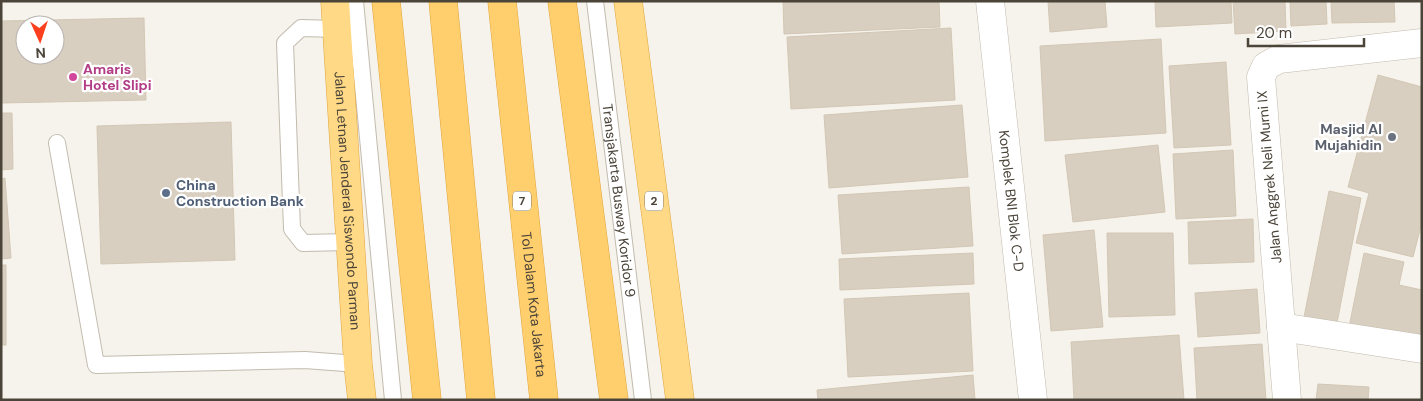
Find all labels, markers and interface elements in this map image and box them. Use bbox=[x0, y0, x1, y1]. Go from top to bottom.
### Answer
north arrow bbox=[15, 15, 65, 65]
scale bar bbox=[1248, 15, 1364, 47]
text: 20 m bbox=[1256, 23, 1292, 43]
text: N bbox=[35, 44, 46, 62]
place label: Amaris Hotel Slipi bbox=[83, 60, 152, 94]
marker: Amaris Hotel Slipi bbox=[67, 71, 79, 83]
street label: Jalan Letnan Jenderal Siswondo Parman bbox=[330, 71, 365, 330]
street label: Jalan Anggrek Neli Murni IX bbox=[1252, 90, 1286, 264]
street label: Transjakarta Busway Koridor 9 bbox=[598, 103, 640, 298]
place label: Masjid Al Mujahidin bbox=[1315, 120, 1382, 154]
street label: Komplek BNI Blok C-D bbox=[995, 129, 1028, 273]
marker: Masjid Al Mujahidin bbox=[1386, 131, 1398, 143]
place label: China Construction Bank bbox=[176, 176, 304, 210]
marker: China Construction Bank bbox=[160, 187, 172, 199]
road number: 7 bbox=[513, 192, 531, 210]
road number: 2 bbox=[645, 192, 663, 210]
street label: Tol Dalam Kota Jakarta bbox=[517, 231, 551, 378]

